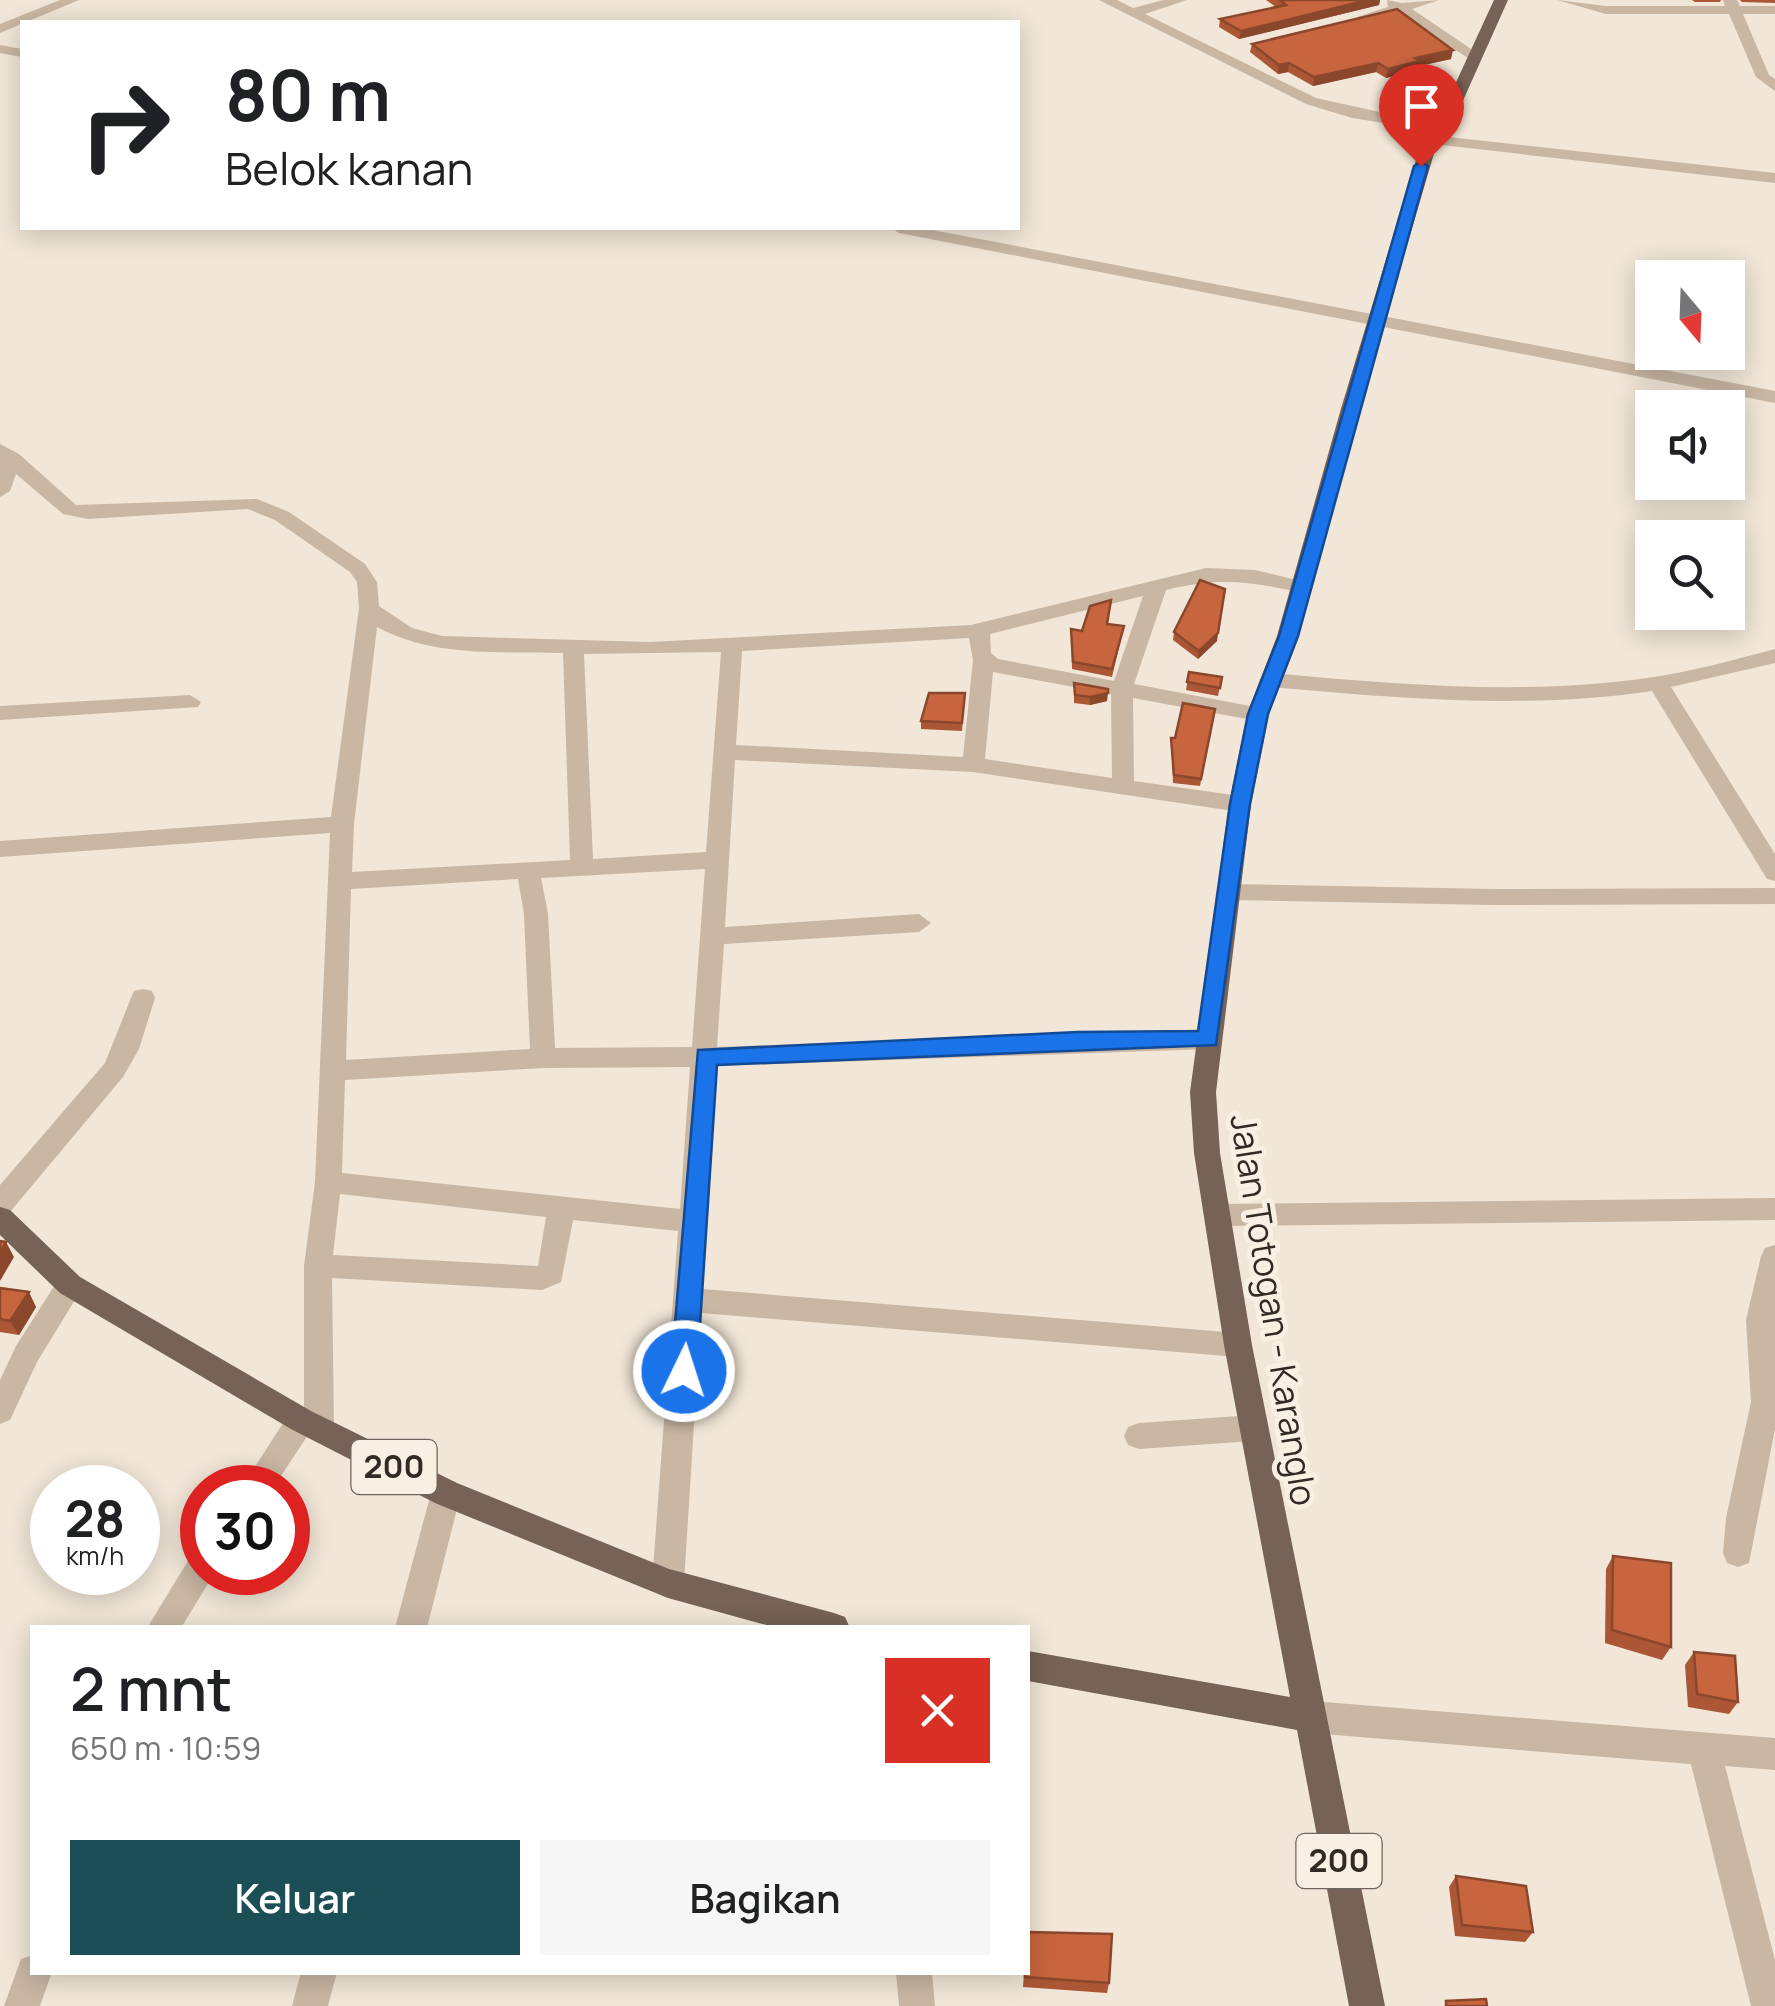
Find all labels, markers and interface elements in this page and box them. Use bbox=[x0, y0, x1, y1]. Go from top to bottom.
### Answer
text: 80 m bbox=[225, 46, 391, 142]
icon: right bbox=[60, 60, 190, 190]
pin bbox=[1379, 64, 1464, 167]
icon: arrive bbox=[1394, 79, 1449, 134]
text: Belok kanan bbox=[225, 137, 473, 199]
north arrow bbox=[1635, 260, 1745, 370]
map controls bbox=[1635, 260, 1745, 630]
button: sound bbox=[1635, 390, 1745, 500]
button: search bbox=[1635, 520, 1745, 630]
street label: Jalan Totogan - Karanglo bbox=[1219, 1111, 1329, 1509]
position arrow bbox=[632, 1319, 736, 1423]
road number: 200 bbox=[352, 1440, 436, 1494]
speed limit sign: 30 bbox=[180, 1465, 310, 1595]
text: 28 bbox=[65, 1484, 125, 1552]
text: km/h bbox=[66, 1538, 124, 1573]
text: 2 mnt bbox=[70, 1647, 232, 1729]
button: close bbox=[885, 1658, 990, 1763]
text: 650 m · 10:59 bbox=[70, 1726, 261, 1770]
road number: 200 bbox=[1296, 1834, 1382, 1888]
button: Keluar bbox=[70, 1840, 520, 1955]
button: Bagikan bbox=[540, 1840, 990, 1955]

